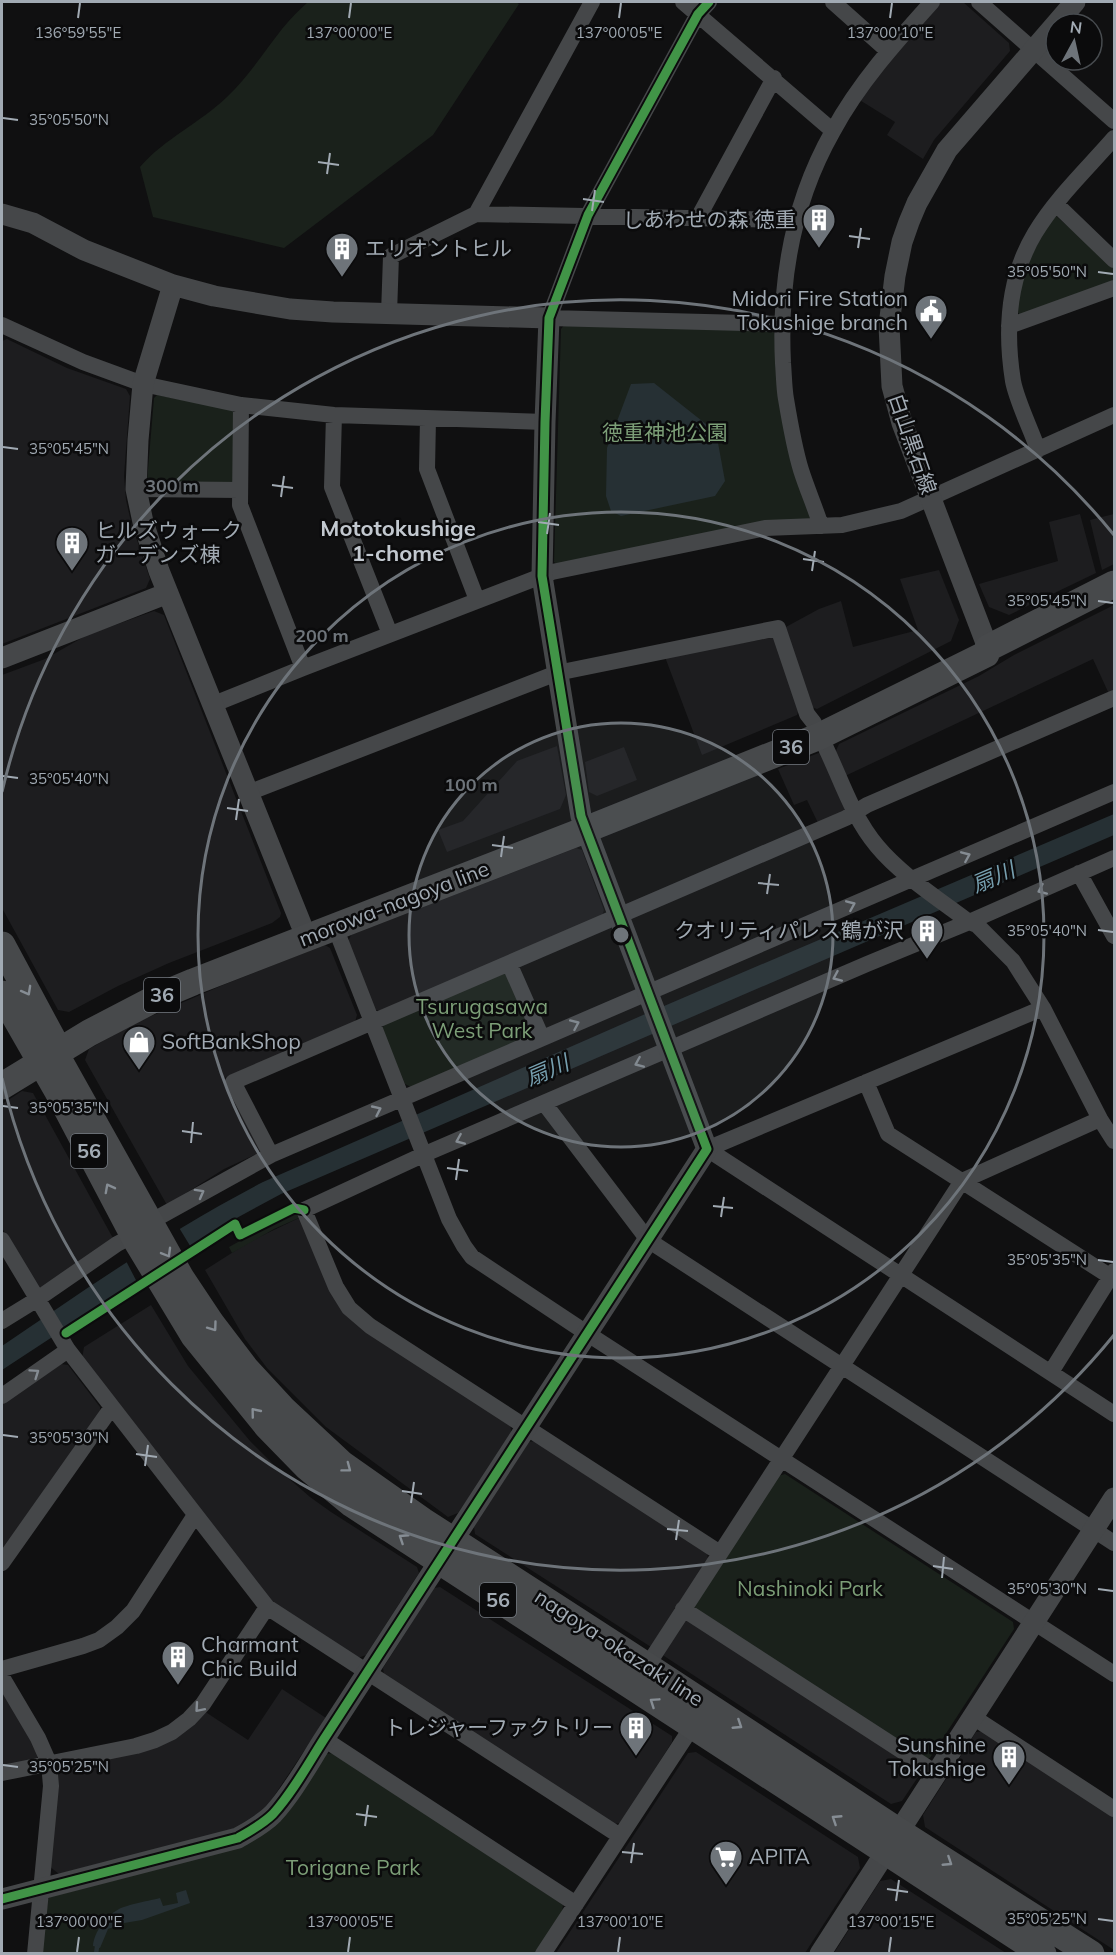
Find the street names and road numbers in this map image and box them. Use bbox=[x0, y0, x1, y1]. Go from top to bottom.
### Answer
street label: 白山黒石線 bbox=[884, 390, 942, 498]
road number: 36 bbox=[773, 730, 809, 764]
street label: morowa-nagoya line bbox=[295, 855, 492, 951]
road number: 36 bbox=[144, 978, 180, 1012]
road number: 56 bbox=[71, 1134, 107, 1168]
road number: 56 bbox=[480, 1583, 516, 1617]
street label: nagoya-okazaki line bbox=[530, 1583, 709, 1711]

